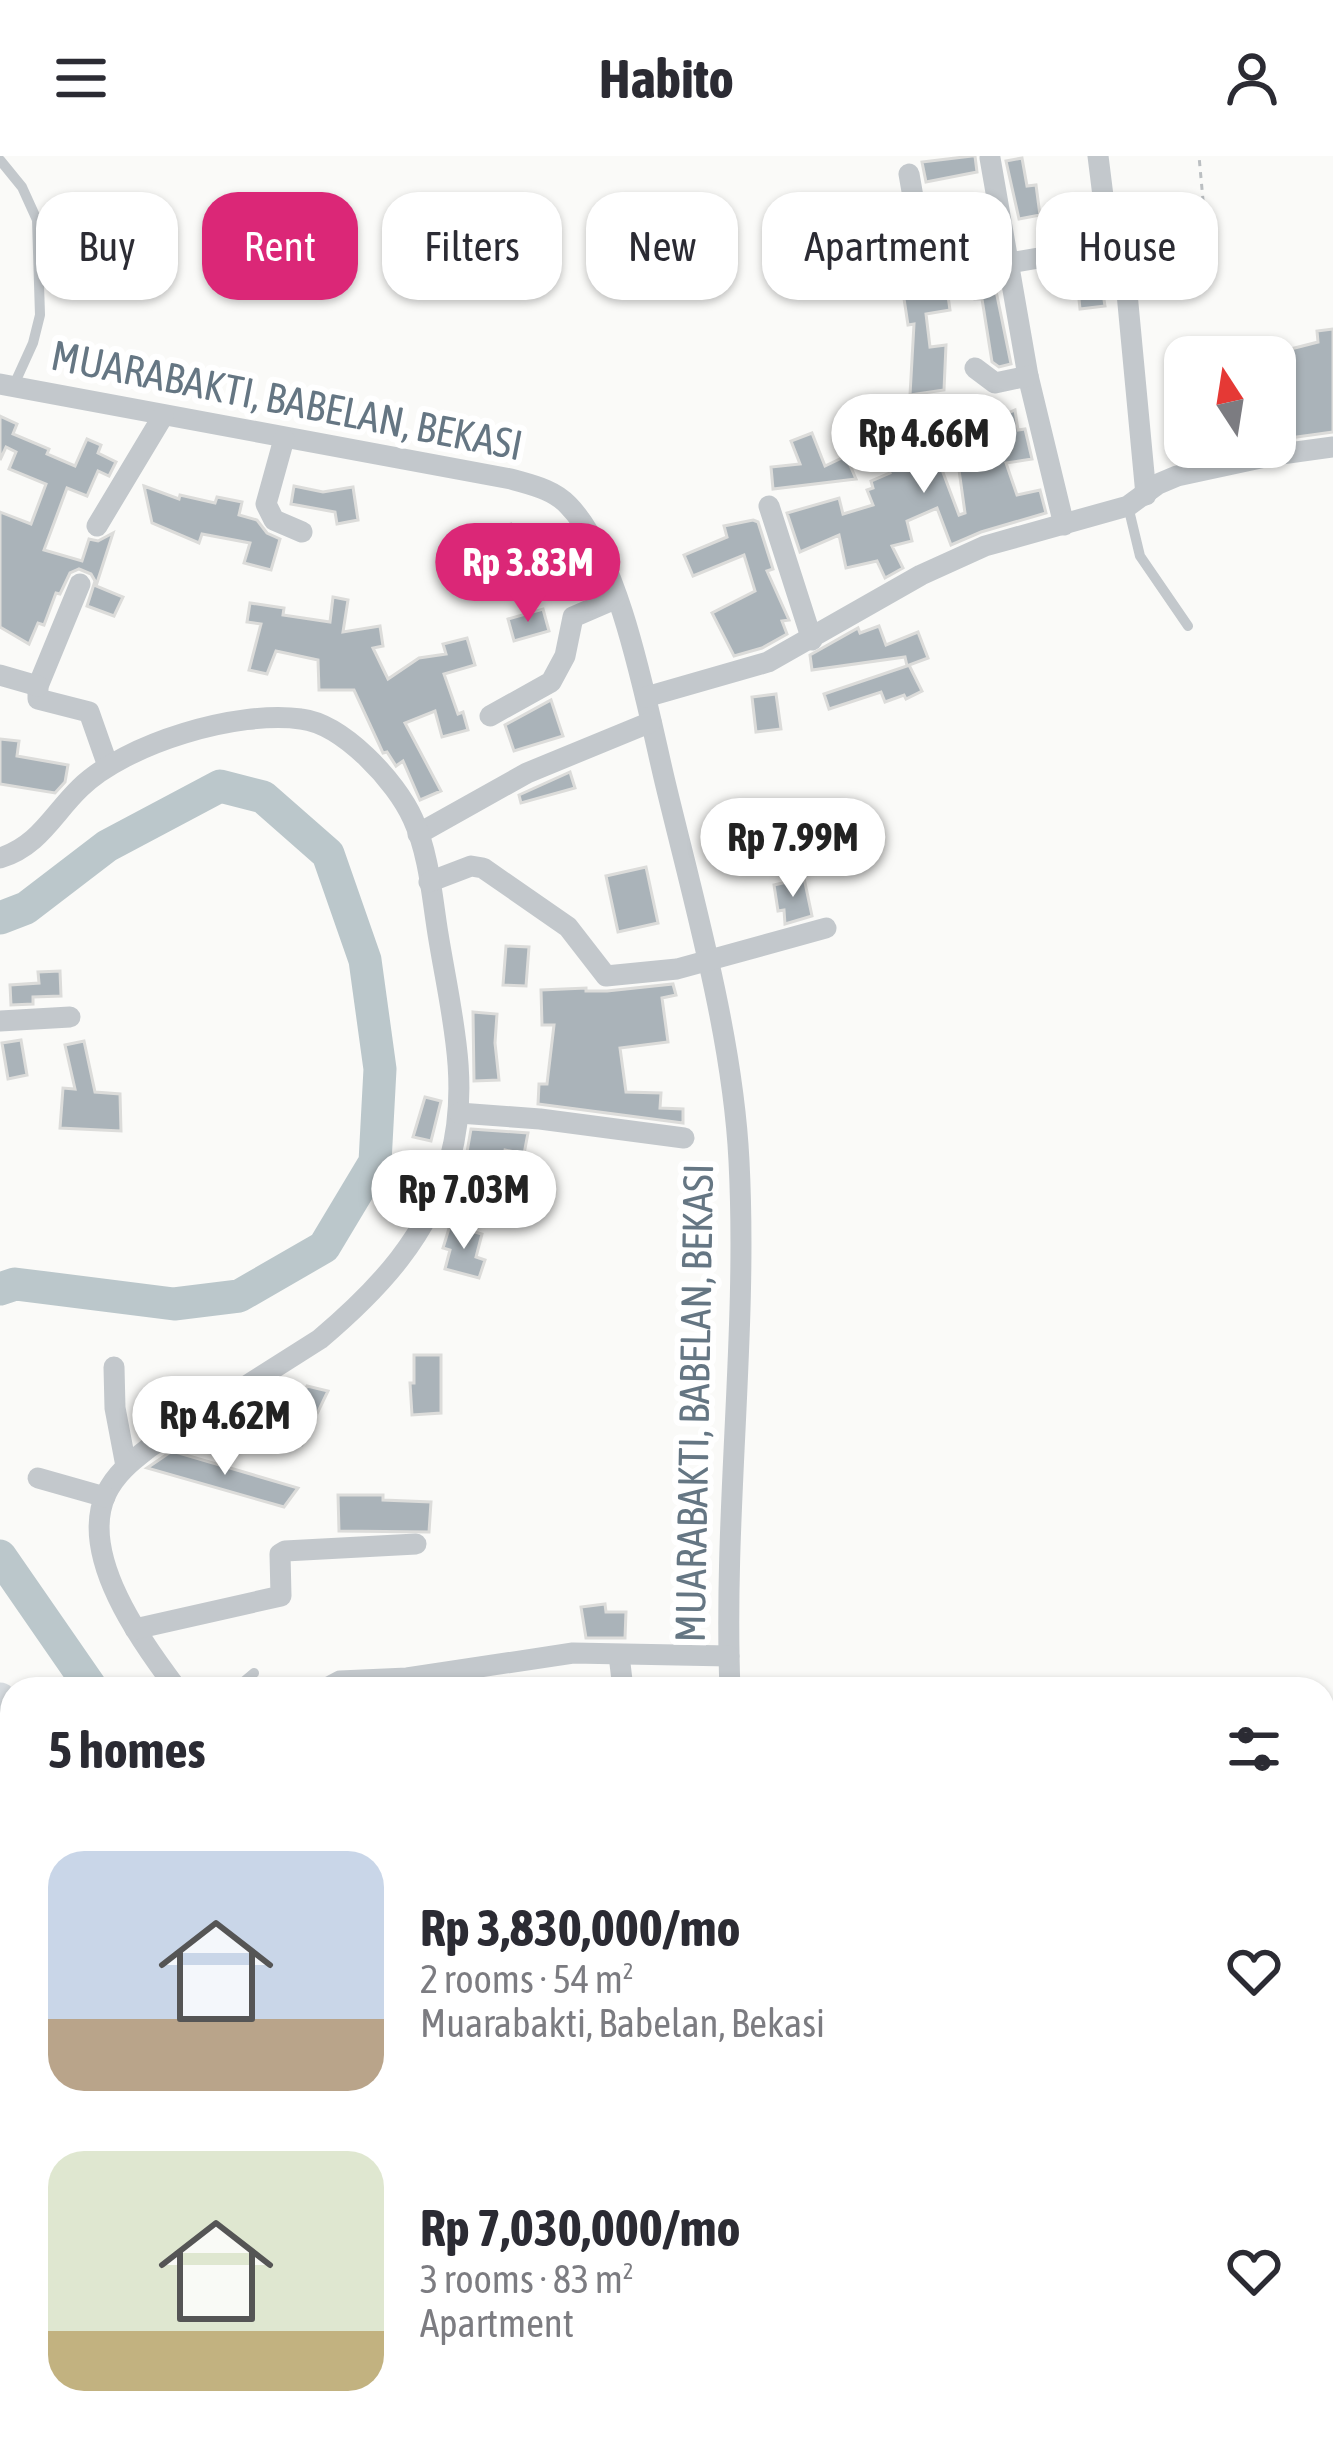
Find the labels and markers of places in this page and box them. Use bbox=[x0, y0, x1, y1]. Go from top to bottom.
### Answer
pin: Rp 4.66M bbox=[800, 394, 1048, 496]
pin: Rp 3.83M bbox=[404, 523, 652, 625]
pin: Rp 7.99M bbox=[669, 798, 917, 900]
pin: Rp 7.03M bbox=[340, 1150, 588, 1252]
pin: Rp 4.62M bbox=[101, 1376, 349, 1478]

